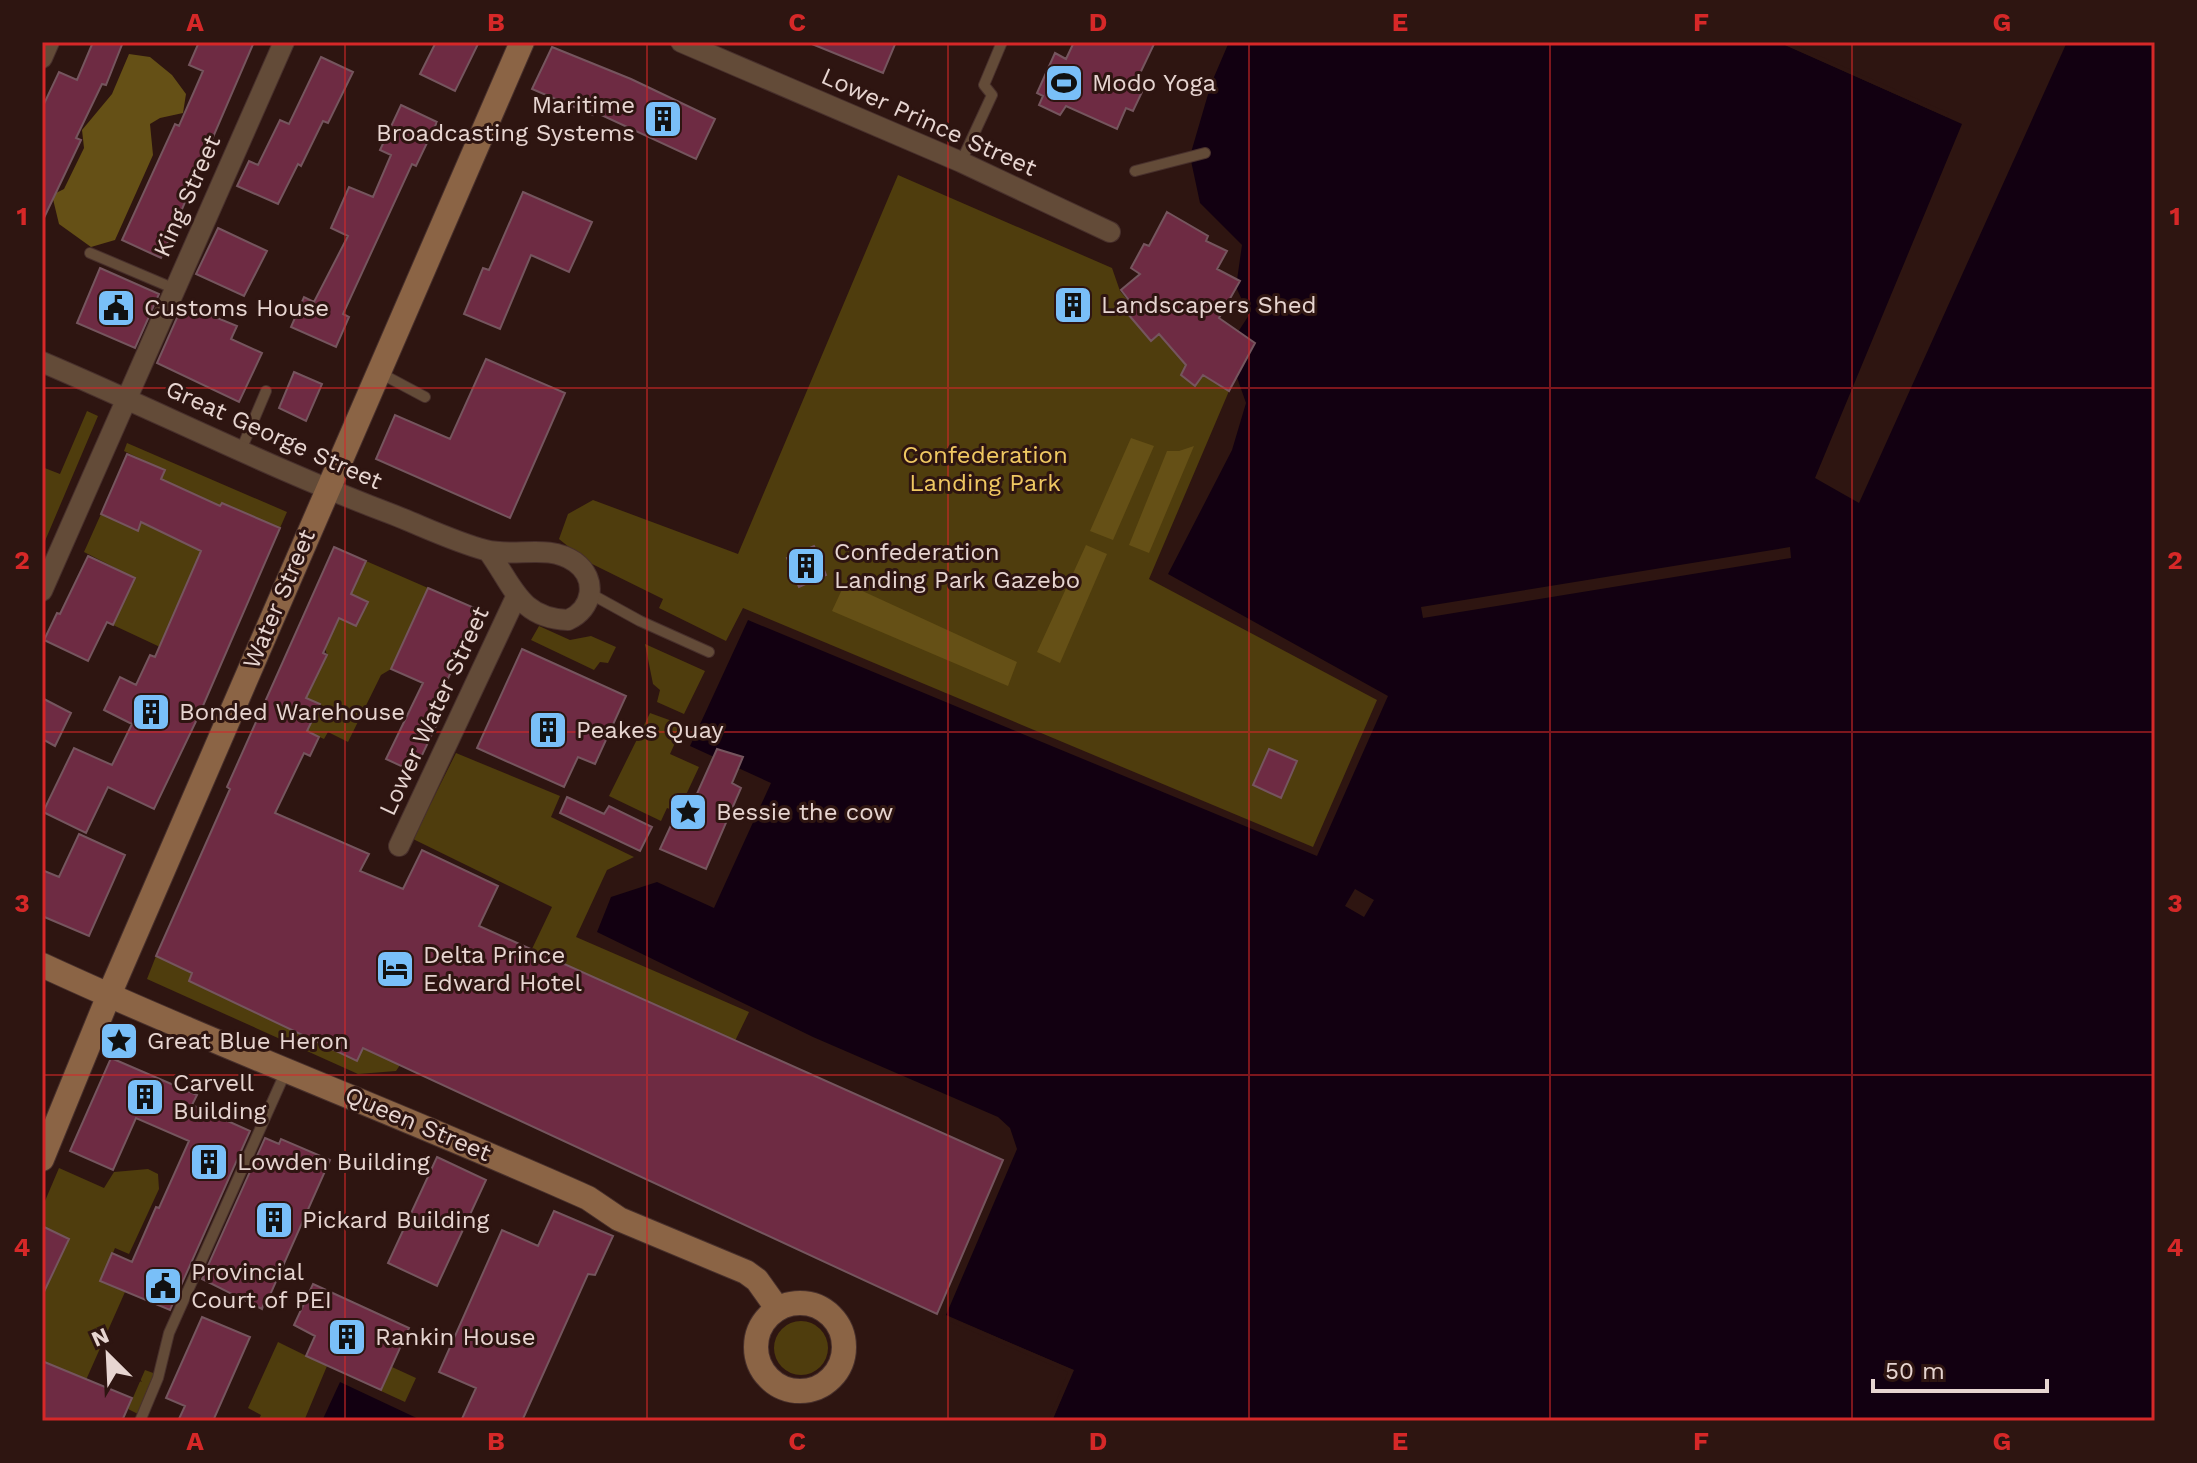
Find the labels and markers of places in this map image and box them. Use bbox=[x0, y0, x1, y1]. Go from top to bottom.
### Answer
sports icon: Modo Yoga bbox=[1043, 62, 1085, 104]
place label: Modo Yoga bbox=[1092, 69, 1216, 97]
place label: Maritime Broadcasting Systems bbox=[376, 91, 635, 147]
building icon: Maritime Broadcasting Systems bbox=[642, 98, 684, 140]
building icon: Landscapers Shed bbox=[1052, 284, 1094, 326]
public building icon: Customs House bbox=[95, 287, 137, 329]
place label: Landscapers Shed bbox=[1101, 291, 1317, 319]
place label: Customs House bbox=[144, 294, 329, 322]
place label: Confederation Landing Park Gazebo bbox=[834, 538, 1080, 594]
building icon: Confederation Landing Park Gazebo bbox=[785, 545, 827, 587]
building icon: Bonded Warehouse bbox=[130, 691, 172, 733]
place label: Bonded Warehouse bbox=[179, 698, 405, 726]
building icon: Peakes Quay bbox=[527, 709, 569, 751]
place label: Peakes Quay bbox=[576, 716, 724, 744]
place icon: Bessie the cow bbox=[667, 791, 709, 833]
place label: Bessie the cow bbox=[716, 798, 893, 826]
place label: Delta Prince Edward Hotel bbox=[423, 941, 582, 997]
hotel icon: Delta Prince Edward Hotel bbox=[374, 948, 416, 990]
place icon: Great Blue Heron bbox=[98, 1020, 140, 1062]
place label: Great Blue Heron bbox=[147, 1027, 349, 1055]
place label: Carvell Building bbox=[173, 1069, 266, 1125]
building icon: Carvell Building bbox=[124, 1076, 166, 1118]
building icon: Lowden Building bbox=[188, 1141, 230, 1183]
place label: Lowden Building bbox=[237, 1148, 430, 1176]
building icon: Pickard Building bbox=[253, 1199, 295, 1241]
place label: Pickard Building bbox=[302, 1206, 490, 1234]
place label: Provincial Court of PEI bbox=[191, 1258, 332, 1314]
public building icon: Provincial Court of PEI bbox=[142, 1265, 184, 1307]
building icon: Rankin House bbox=[326, 1316, 368, 1358]
place label: Rankin House bbox=[375, 1323, 536, 1351]

